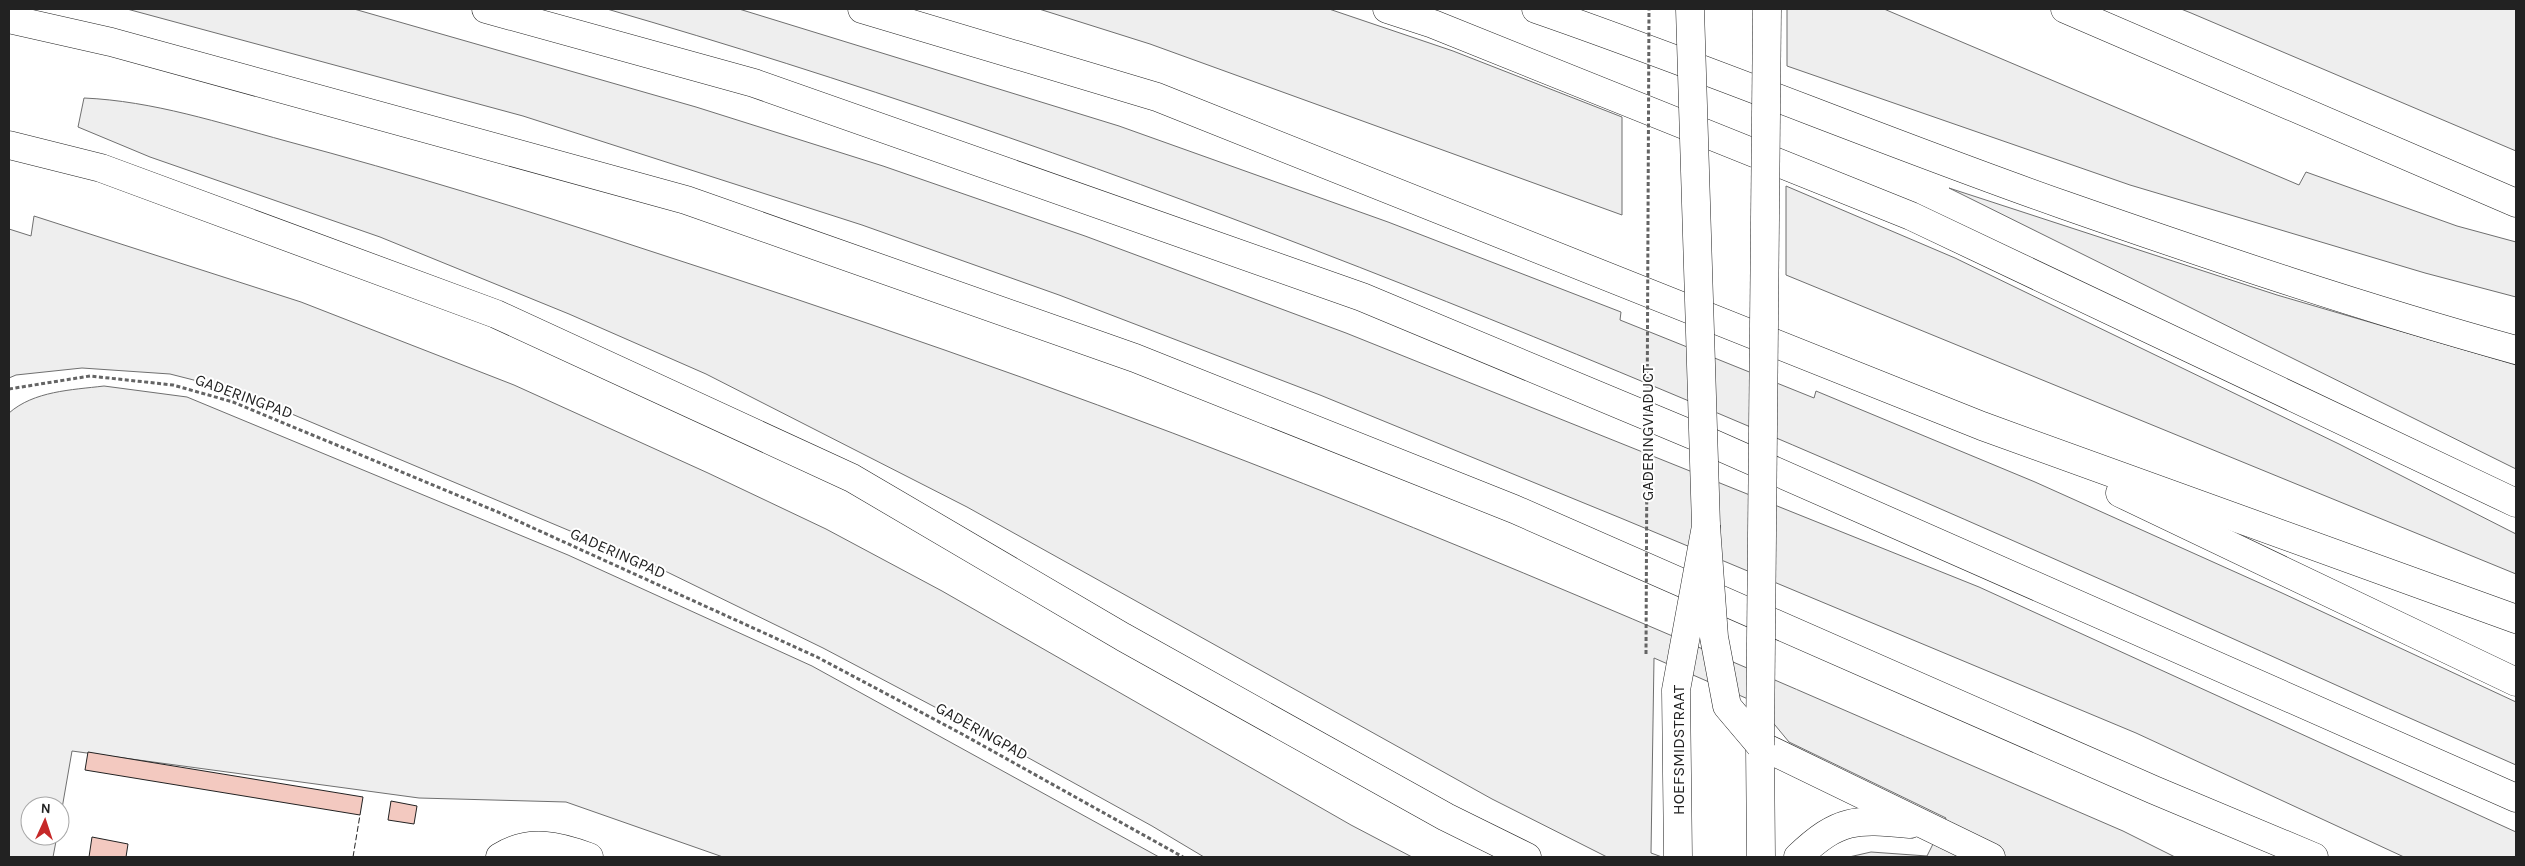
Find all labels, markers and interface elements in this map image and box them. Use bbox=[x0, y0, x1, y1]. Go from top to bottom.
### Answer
street label: GADERINGVIADUCT bbox=[1638, 365, 1657, 501]
street label: GADERINGPAD bbox=[193, 370, 295, 422]
street label: GADERINGPAD bbox=[567, 523, 669, 583]
street label: HOEFSMIDSTRAAT bbox=[1669, 685, 1688, 815]
street label: GADERINGPAD bbox=[933, 698, 1031, 764]
north arrow bbox=[20, 796, 70, 846]
text: N bbox=[40, 800, 51, 817]

